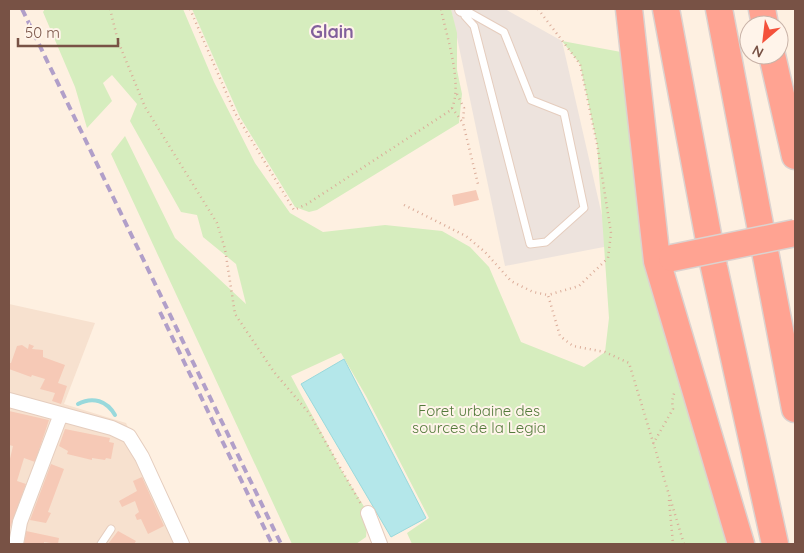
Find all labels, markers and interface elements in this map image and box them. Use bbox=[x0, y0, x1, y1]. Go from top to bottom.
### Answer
scale bar bbox=[18, 15, 118, 47]
north arrow bbox=[739, 15, 789, 65]
district label: Glain bbox=[310, 20, 354, 43]
text: 50 m bbox=[25, 23, 60, 42]
text: N bbox=[749, 41, 767, 62]
park label: Foret urbaine des sources de la Legia bbox=[412, 401, 546, 437]

